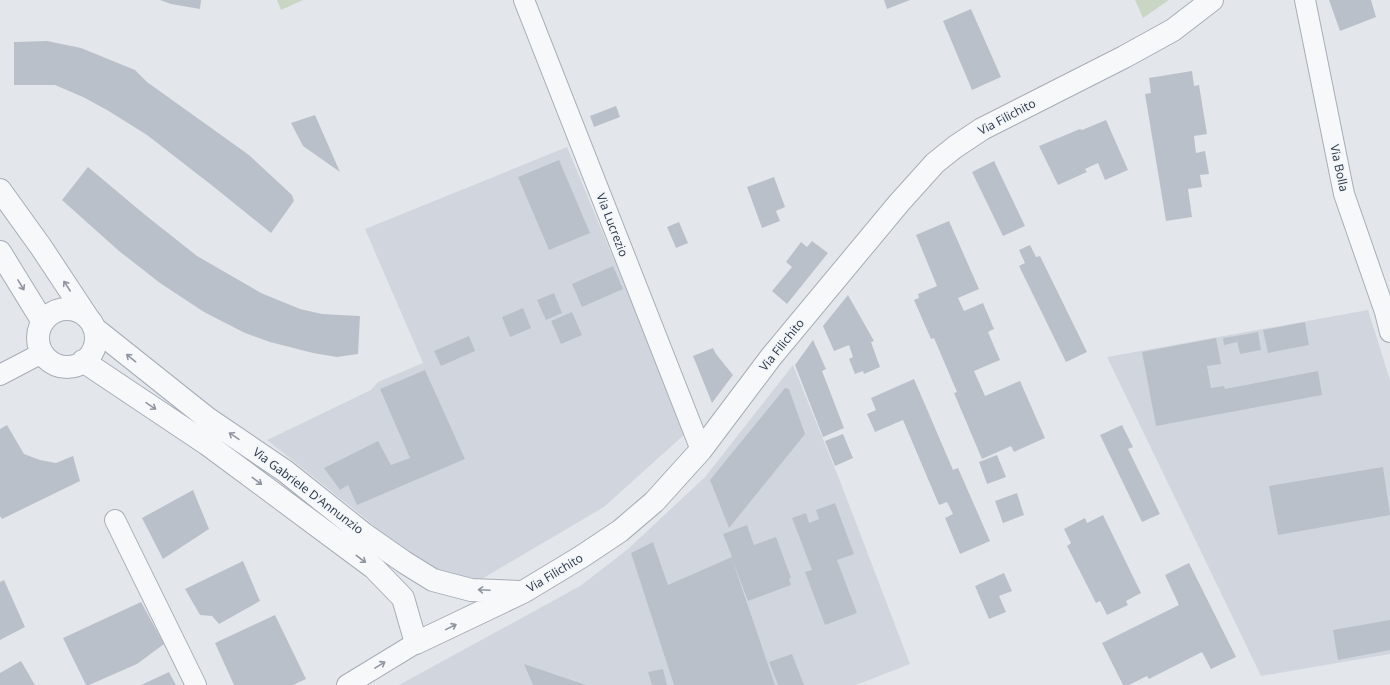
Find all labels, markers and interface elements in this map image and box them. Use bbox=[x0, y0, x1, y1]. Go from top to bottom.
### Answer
street label: Via Filichito bbox=[975, 94, 1039, 139]
street label: Via Bolla bbox=[1326, 143, 1353, 193]
street label: Via Lucrezio bbox=[593, 191, 632, 259]
one-way arrow bbox=[17, 279, 25, 290]
one-way arrow bbox=[63, 281, 71, 292]
street label: Via Filichito bbox=[755, 315, 808, 374]
one-way arrow bbox=[126, 353, 136, 362]
one-way arrow bbox=[145, 402, 156, 410]
one-way arrow bbox=[229, 432, 240, 441]
street label: Via Gabriele D'Annunzio bbox=[249, 443, 367, 538]
one-way arrow bbox=[251, 477, 262, 485]
street label: Via Filichito bbox=[523, 549, 586, 596]
one-way arrow bbox=[356, 555, 367, 563]
one-way arrow bbox=[478, 587, 491, 594]
one-way arrow bbox=[445, 623, 457, 630]
one-way arrow bbox=[374, 660, 386, 668]

